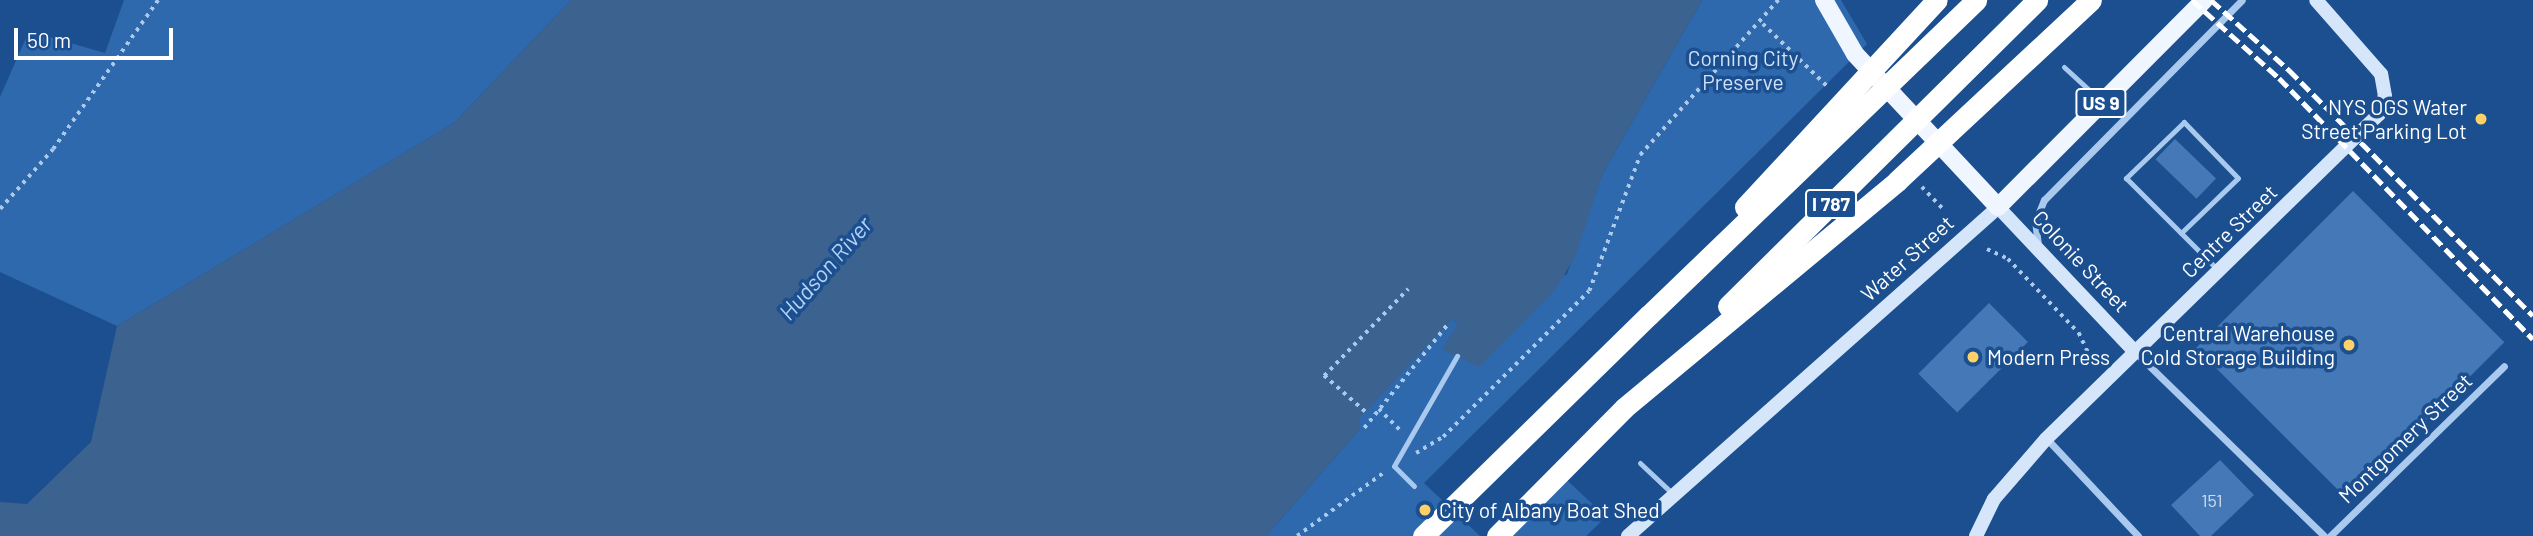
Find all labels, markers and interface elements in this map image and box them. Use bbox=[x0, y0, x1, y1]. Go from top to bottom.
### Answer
scale bar bbox=[18, 14, 177, 58]
text: 50 m bbox=[27, 27, 71, 52]
park label: Corning City Preserve bbox=[1688, 45, 1798, 95]
road number: US 9 bbox=[2075, 88, 2127, 118]
place label: NYS OGS Water Street Parking Lot bbox=[2301, 94, 2467, 144]
marker: NYS OGS Water Street Parking Lot bbox=[2473, 111, 2489, 127]
street label: Centre Street bbox=[2176, 179, 2282, 283]
road number: I 787 bbox=[1805, 188, 1857, 220]
street label: Colonie Street bbox=[2028, 205, 2134, 317]
street label: Water Street bbox=[1856, 210, 1958, 306]
water label: Hudson River bbox=[773, 211, 877, 325]
place label: Central Warehouse Cold Storage Building bbox=[2141, 320, 2335, 370]
marker: Central Warehouse Cold Storage Building bbox=[2341, 337, 2357, 353]
place label: Modern Press bbox=[1987, 344, 2110, 370]
marker: Modern Press bbox=[1965, 349, 1981, 365]
street label: Montgomery Street bbox=[2333, 368, 2477, 508]
house number: 151 bbox=[2201, 489, 2223, 511]
place label: City of Albany Boat Shed bbox=[1439, 497, 1660, 523]
marker: City of Albany Boat Shed bbox=[1417, 502, 1433, 518]

